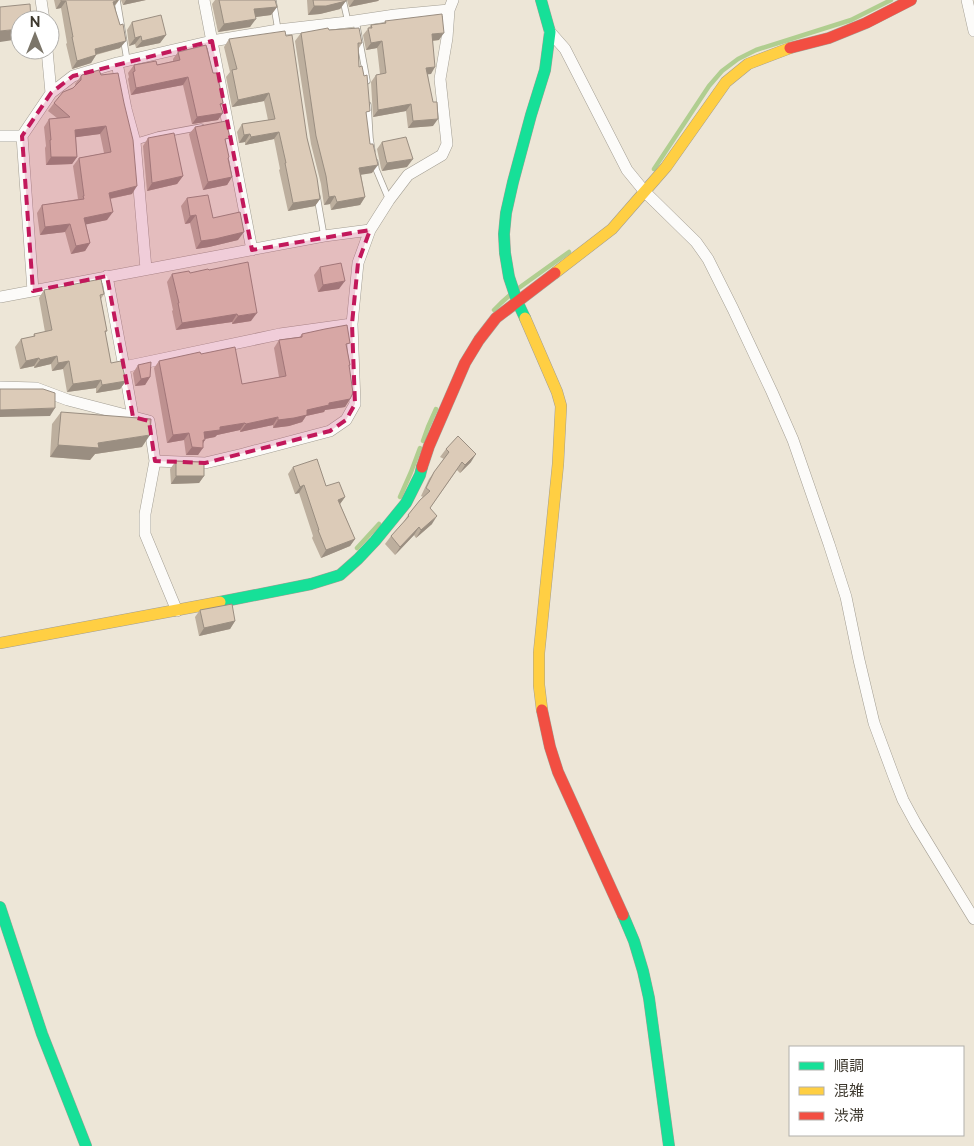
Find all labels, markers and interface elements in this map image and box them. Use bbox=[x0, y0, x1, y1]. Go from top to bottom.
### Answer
north arrow bbox=[10, 10, 60, 60]
text: N bbox=[30, 14, 40, 30]
legend bbox=[789, 1046, 964, 1136]
text: 順調 bbox=[834, 1057, 864, 1075]
text: 混雑 bbox=[834, 1082, 864, 1100]
text: 渋滞 bbox=[834, 1107, 864, 1125]

